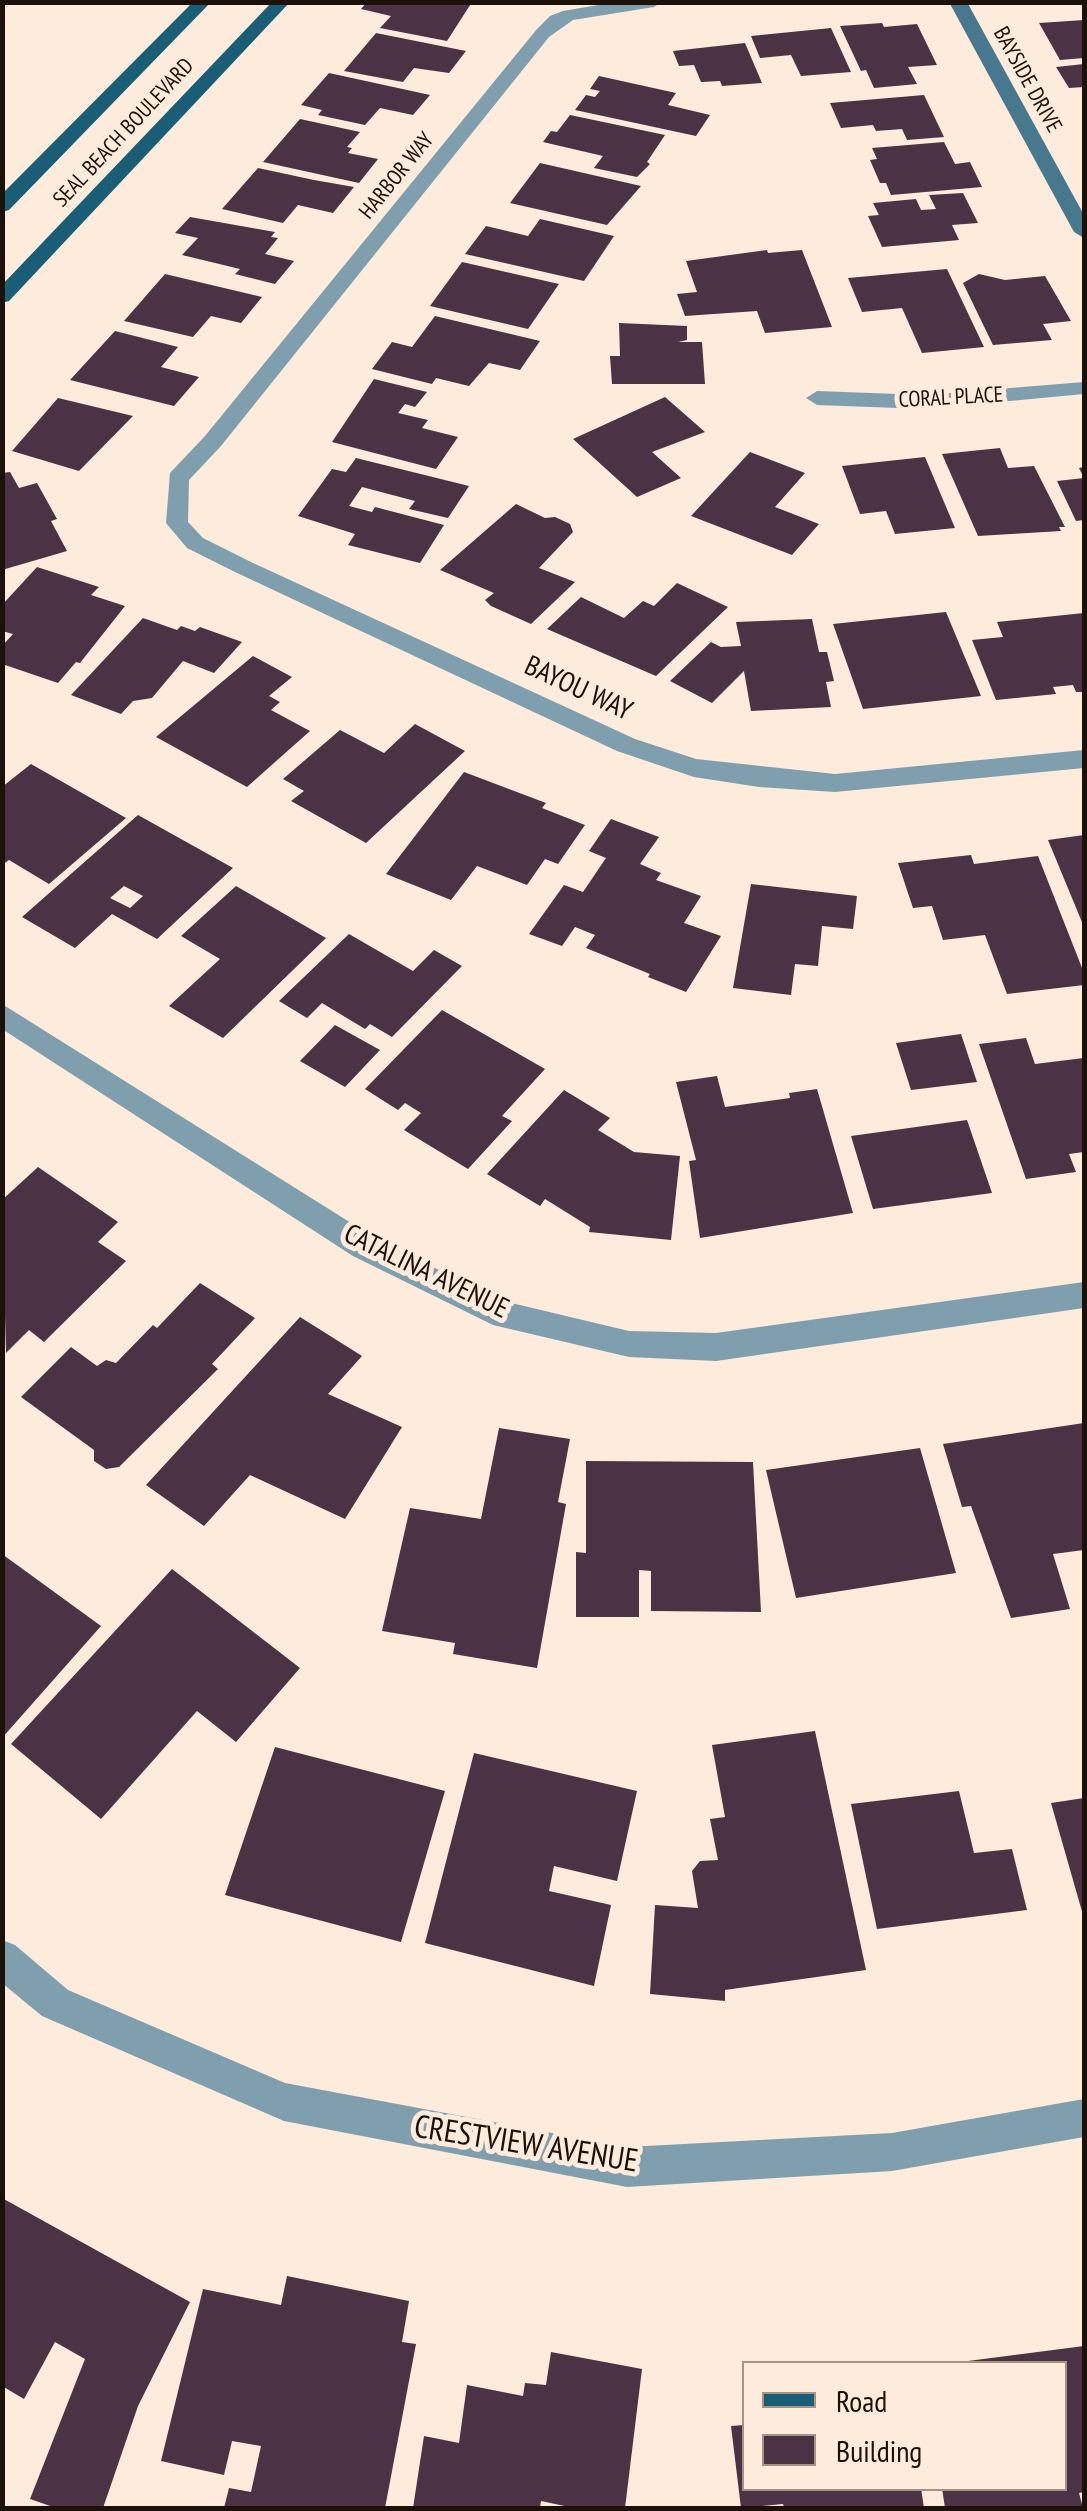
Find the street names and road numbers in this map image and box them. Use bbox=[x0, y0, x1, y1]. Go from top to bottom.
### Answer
street label: BAYSIDE DRIVE bbox=[987, 23, 1067, 137]
street label: SEAL BEACH BOULEVARD bbox=[48, 53, 200, 213]
street label: HARBOR WAY bbox=[354, 127, 440, 225]
street label: CORAL PLACE bbox=[898, 382, 1004, 414]
street label: BAYOU WAY bbox=[519, 649, 637, 729]
street label: CATALINA AVENUE bbox=[338, 1218, 514, 1326]
street label: CRESTVIEW AVENUE bbox=[411, 2108, 641, 2182]

